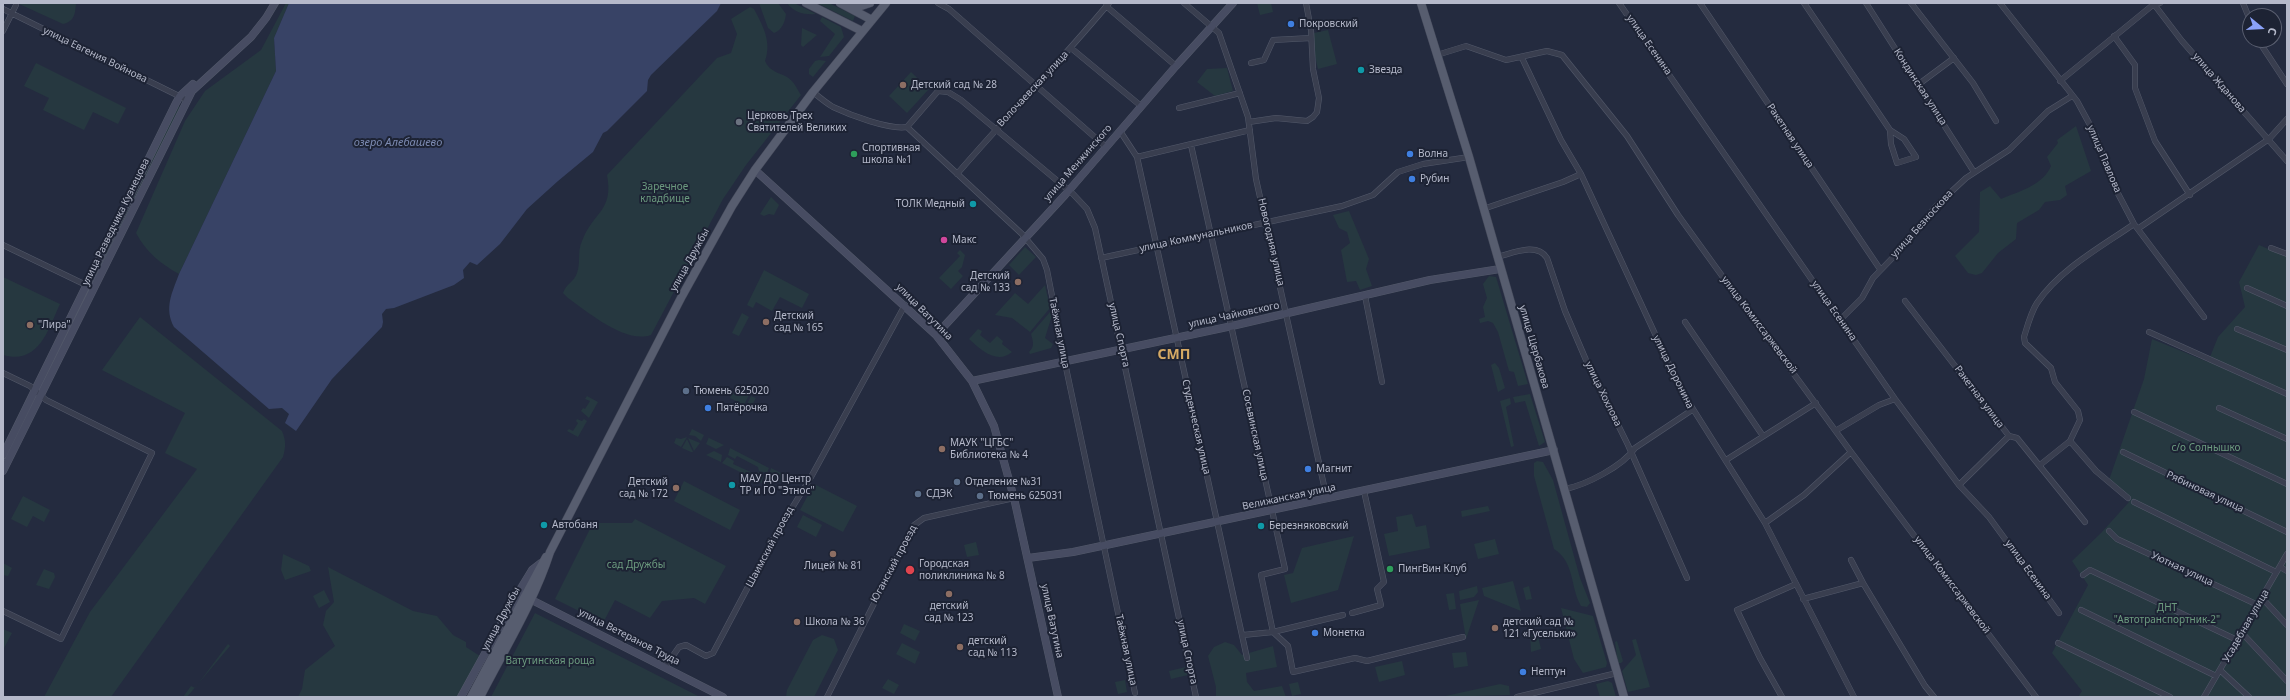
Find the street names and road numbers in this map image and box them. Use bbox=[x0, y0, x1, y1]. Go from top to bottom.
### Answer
street label: улица Есенина bbox=[1624, 13, 1674, 77]
street label: улица Евгения Войнова bbox=[41, 24, 149, 86]
street label: Кондинская улица bbox=[1891, 46, 1949, 128]
street label: Волочаевская улица bbox=[995, 49, 1071, 129]
street label: улица Жданова bbox=[2190, 51, 2248, 115]
street label: Ракетная улица bbox=[1764, 102, 1816, 170]
street label: улица Менжинского bbox=[1041, 122, 1115, 204]
street label: улица Павлова bbox=[2084, 123, 2124, 195]
street label: улица Разведчика Кузнецова bbox=[80, 156, 152, 288]
street label: улица Безноскова bbox=[1889, 188, 1955, 260]
street label: Новогодняя улица bbox=[1255, 197, 1287, 287]
street label: улица Коммунальников bbox=[1138, 219, 1254, 255]
street label: улица Дружбы bbox=[668, 226, 712, 294]
street label: улица Комиссаржевской bbox=[1718, 274, 1800, 376]
street label: улица Есенина bbox=[1809, 279, 1859, 343]
street label: улица Ватутина bbox=[893, 281, 955, 343]
street label: Таёжная улица bbox=[1046, 296, 1072, 370]
street label: улица Чайковского bbox=[1188, 300, 1280, 330]
street label: улица Спорта bbox=[1106, 302, 1132, 368]
street label: улица Щербакова bbox=[1516, 304, 1552, 390]
street label: улица Доронина bbox=[1650, 333, 1696, 411]
street label: улица Хохлова bbox=[1582, 360, 1624, 428]
street label: Ракетная улица bbox=[1952, 363, 2006, 431]
street label: Студенческая улица bbox=[1179, 378, 1213, 476]
street label: Сосьвинская улица bbox=[1239, 388, 1271, 482]
street label: Рябиновая улица bbox=[2164, 469, 2246, 515]
street label: Велижанская улица bbox=[1241, 481, 1337, 513]
street label: Шаимский проезд bbox=[744, 505, 796, 589]
street label: Юганский проезд bbox=[869, 523, 919, 605]
street label: улица Комиссаржевской bbox=[1911, 534, 1993, 636]
street label: улица Есенина bbox=[2002, 538, 2054, 602]
street label: Уютная улица bbox=[2149, 549, 2215, 589]
street label: улица Ватутина bbox=[1038, 583, 1066, 659]
street label: улица Дружбы bbox=[479, 585, 523, 653]
street label: Усадебная улица bbox=[2220, 587, 2272, 665]
street label: улица Ветеранов Труда bbox=[576, 606, 682, 668]
street label: Таёжная улица bbox=[1113, 614, 1139, 686]
street label: улица Спорта bbox=[1174, 619, 1200, 685]

